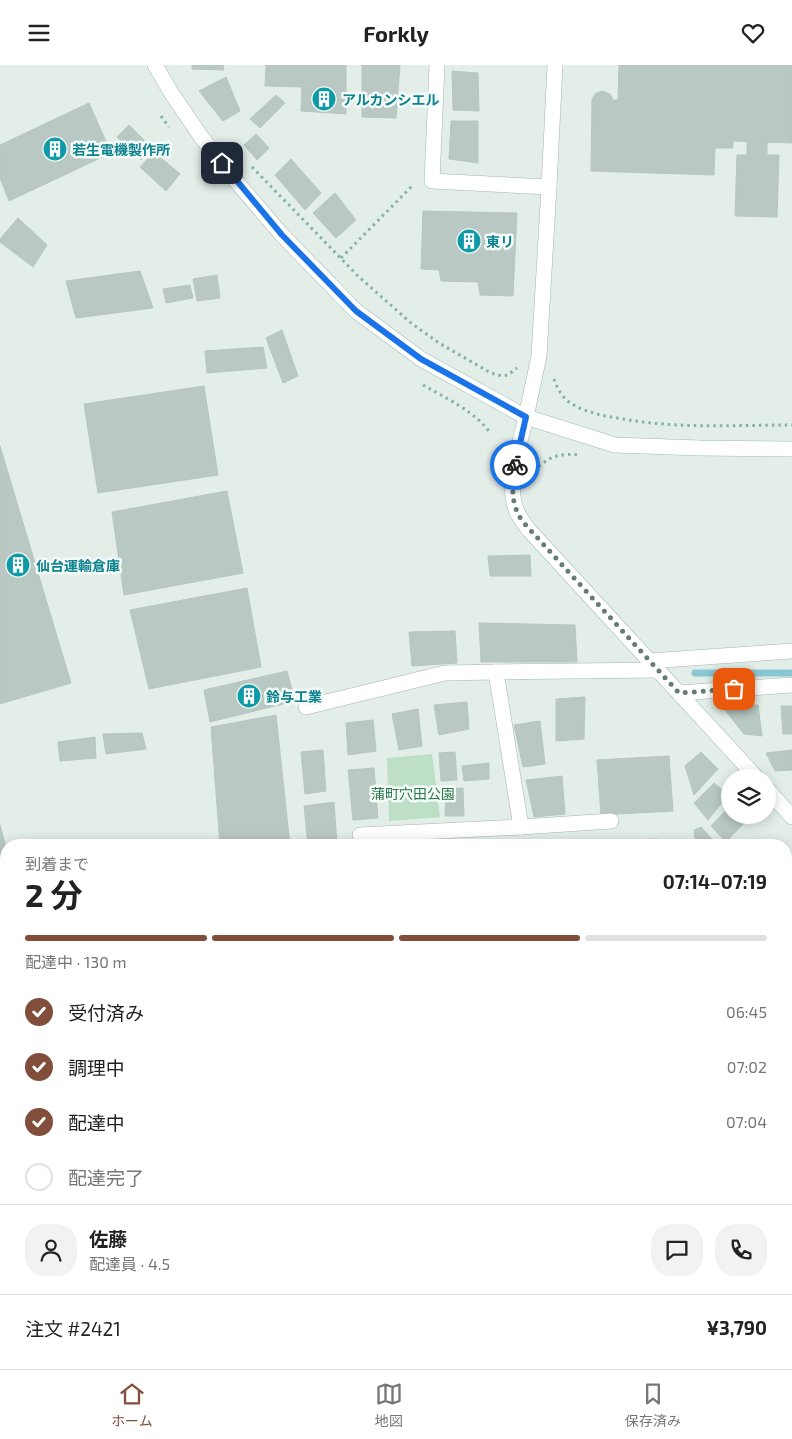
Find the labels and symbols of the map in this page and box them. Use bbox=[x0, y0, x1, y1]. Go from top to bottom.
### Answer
building icon: アルカンシエル bbox=[311, 86, 337, 112]
place label: アルカンシエル bbox=[342, 91, 439, 108]
building icon: 若生電機製作所 bbox=[42, 136, 68, 162]
place label: 若生電機製作所 bbox=[72, 141, 170, 158]
pin bbox=[201, 142, 243, 184]
building icon: 東リ bbox=[456, 228, 482, 254]
place label: 東リ bbox=[486, 233, 514, 250]
courier bbox=[490, 440, 540, 490]
building icon: 仙台運輸倉庫 bbox=[5, 552, 31, 578]
place label: 仙台運輸倉庫 bbox=[36, 557, 120, 574]
pin bbox=[713, 668, 755, 710]
building icon: 鈴与工業 bbox=[236, 683, 262, 709]
place label: 鈴与工業 bbox=[266, 688, 322, 705]
park label: 蒲町穴田公園 bbox=[371, 785, 455, 802]

